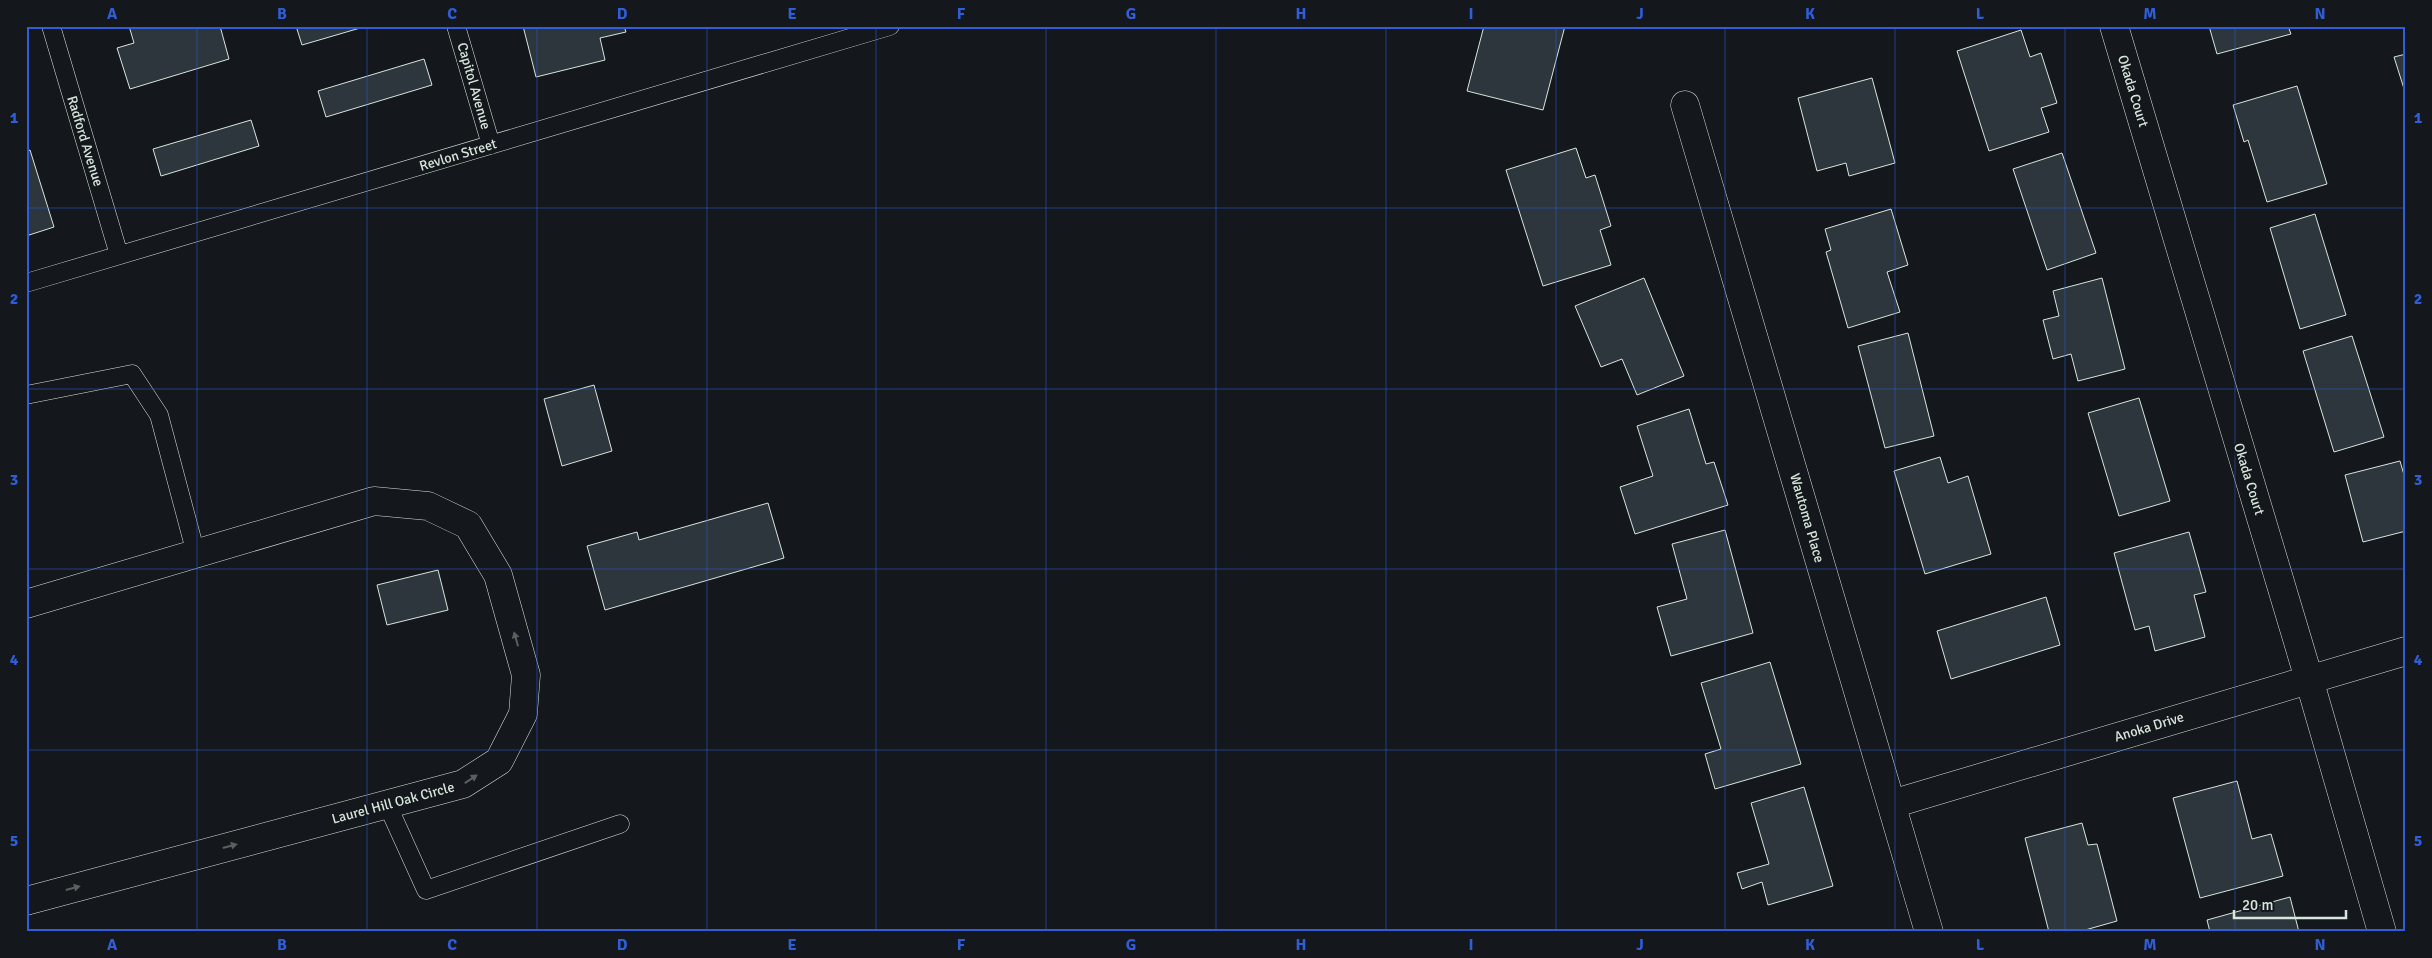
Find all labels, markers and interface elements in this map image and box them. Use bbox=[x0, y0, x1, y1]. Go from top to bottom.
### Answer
text: A bbox=[107, 4, 118, 24]
text: B bbox=[277, 4, 287, 24]
text: C bbox=[447, 4, 457, 24]
text: D bbox=[617, 4, 628, 24]
text: E bbox=[787, 4, 797, 24]
text: F bbox=[957, 4, 966, 24]
text: G bbox=[1126, 4, 1136, 24]
text: H bbox=[1296, 4, 1306, 24]
text: I bbox=[1468, 4, 1474, 24]
text: J bbox=[1636, 4, 1644, 24]
text: K bbox=[1805, 4, 1815, 24]
text: L bbox=[1976, 4, 1985, 24]
text: M bbox=[2143, 4, 2157, 24]
text: N bbox=[2314, 4, 2326, 24]
street label: Capitol Avenue bbox=[453, 41, 495, 131]
street label: Okada Court bbox=[2114, 53, 2152, 129]
street label: Radford Avenue bbox=[63, 94, 107, 188]
text: 1 bbox=[10, 108, 19, 128]
text: 1 bbox=[2414, 108, 2423, 128]
street label: Revlon Street bbox=[417, 135, 499, 175]
text: 2 bbox=[10, 289, 18, 309]
text: 2 bbox=[2414, 289, 2422, 309]
street label: Okada Court bbox=[2230, 441, 2268, 517]
text: 3 bbox=[10, 470, 18, 490]
text: 3 bbox=[2414, 470, 2422, 490]
street label: Wautoma Place bbox=[1786, 471, 1828, 565]
one-way arrow bbox=[511, 631, 519, 646]
text: 4 bbox=[10, 650, 19, 670]
text: 4 bbox=[2414, 650, 2423, 670]
street label: Anoka Drive bbox=[2112, 708, 2186, 746]
one-way arrow bbox=[464, 774, 477, 784]
street label: Laurel Hill Oak Circle bbox=[330, 778, 456, 828]
text: 5 bbox=[10, 831, 18, 851]
text: 5 bbox=[2414, 831, 2422, 851]
one-way arrow bbox=[223, 842, 238, 850]
one-way arrow bbox=[66, 884, 81, 892]
scale bar bbox=[2234, 888, 2347, 920]
text: 20 m bbox=[2242, 896, 2273, 914]
text: A bbox=[107, 935, 118, 955]
text: B bbox=[277, 935, 287, 955]
text: C bbox=[447, 935, 457, 955]
text: D bbox=[617, 935, 628, 955]
text: E bbox=[787, 935, 797, 955]
text: F bbox=[957, 935, 966, 955]
text: G bbox=[1126, 935, 1136, 955]
text: H bbox=[1296, 935, 1306, 955]
text: I bbox=[1468, 935, 1474, 955]
text: J bbox=[1636, 935, 1644, 955]
text: K bbox=[1805, 935, 1815, 955]
text: L bbox=[1976, 935, 1985, 955]
text: M bbox=[2143, 935, 2157, 955]
text: N bbox=[2314, 935, 2326, 955]

